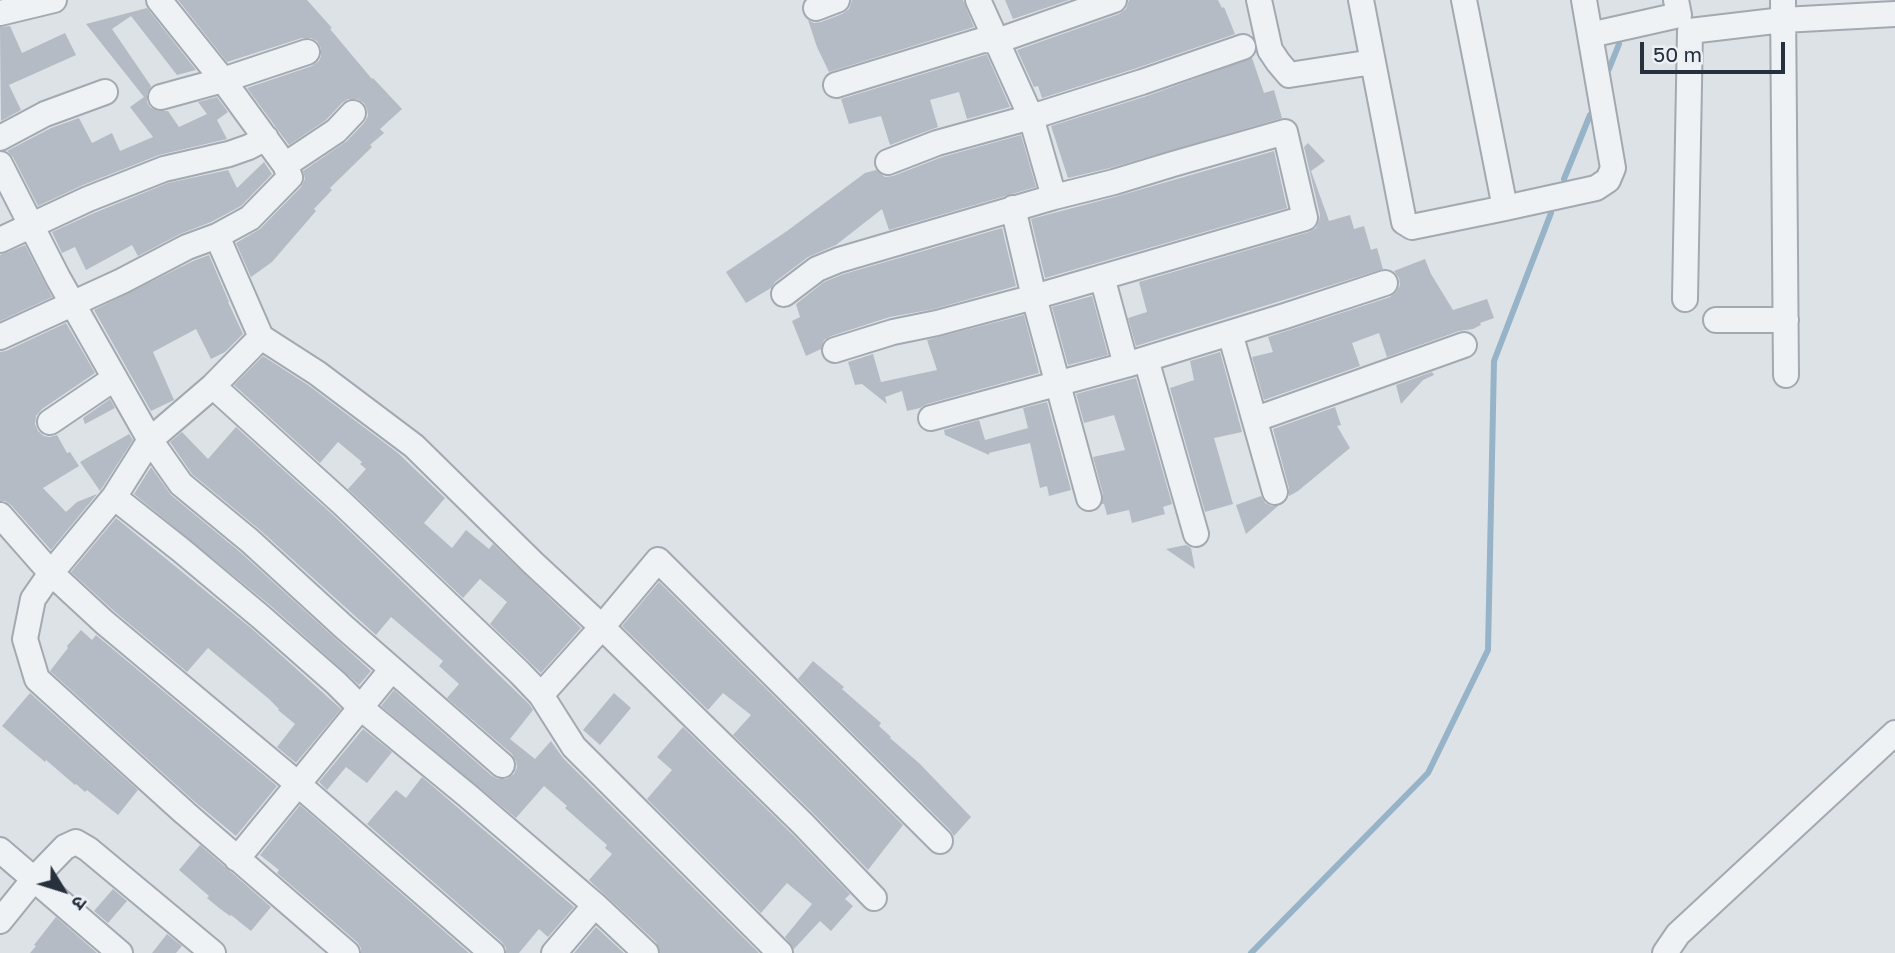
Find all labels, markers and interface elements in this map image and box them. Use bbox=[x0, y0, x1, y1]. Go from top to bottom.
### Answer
scale bar bbox=[1643, 28, 1788, 72]
text: 50 m bbox=[1653, 41, 1702, 67]
north arrow bbox=[28, 855, 98, 925]
text: उ bbox=[67, 892, 92, 915]

